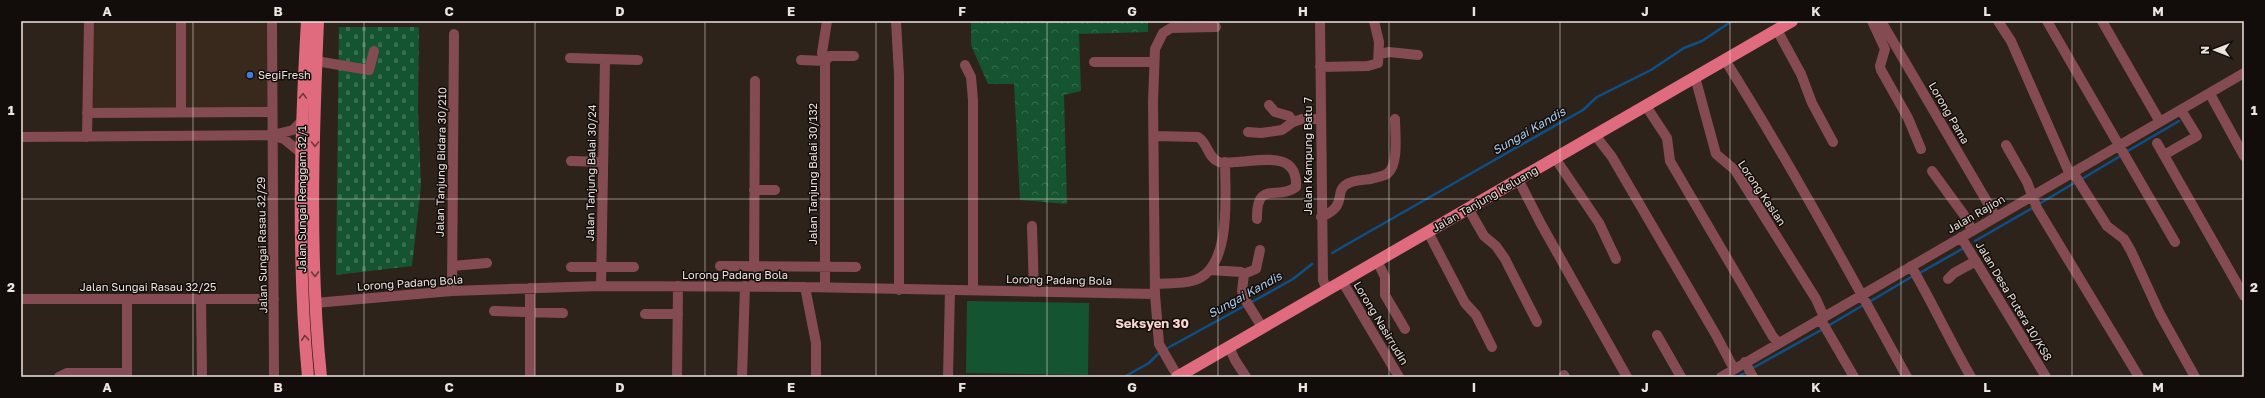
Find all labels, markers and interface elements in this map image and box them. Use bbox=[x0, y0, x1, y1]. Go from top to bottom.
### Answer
text: A bbox=[102, 3, 112, 19]
text: B bbox=[273, 3, 283, 19]
text: C bbox=[444, 3, 454, 19]
text: D bbox=[615, 3, 625, 19]
text: E bbox=[787, 3, 795, 19]
text: F bbox=[958, 3, 966, 19]
text: G bbox=[1127, 3, 1137, 19]
text: H bbox=[1298, 3, 1308, 19]
text: I bbox=[1472, 3, 1476, 19]
text: J bbox=[1641, 3, 1649, 19]
text: K bbox=[1811, 3, 1821, 19]
text: L bbox=[1983, 3, 1991, 19]
text: M bbox=[2152, 3, 2164, 19]
north arrow bbox=[2195, 30, 2235, 70]
text: N bbox=[2198, 46, 2211, 54]
place label: SegiFresh bbox=[258, 68, 311, 81]
marker: SegiFresh bbox=[245, 70, 255, 80]
street label: Lorong Pama bbox=[1927, 80, 1972, 146]
street label: Jalan Tanjung Bidara 30/210 bbox=[433, 87, 448, 237]
one-way arrow bbox=[299, 93, 307, 99]
street label: Jalan Kampung Batu 7 bbox=[1301, 97, 1314, 215]
text: 1 bbox=[8, 102, 15, 118]
text: 1 bbox=[2251, 102, 2258, 118]
street label: Jalan Tanjung Balai 30/132 bbox=[806, 103, 819, 245]
water label: Sungai Kandis bbox=[1489, 103, 1569, 158]
street label: Jalan Tanjung Balai 30/24 bbox=[583, 104, 598, 242]
street label: Jalan Sungai Renggam 32/1 bbox=[295, 126, 308, 272]
one-way arrow bbox=[311, 141, 319, 147]
street label: Lorong Kaslan bbox=[1736, 158, 1789, 228]
street label: Jalan Tanjung Keluang bbox=[1430, 163, 1540, 234]
street label: Jalan Sungai Rasau 32/29 bbox=[254, 176, 269, 314]
street label: Jalan Rajion bbox=[1945, 192, 2007, 235]
street label: Jalan Desa Putera 10/KS8 bbox=[1974, 239, 2055, 363]
street label: Lorong Padang Bola bbox=[682, 268, 788, 281]
water label: Sungai Kandis bbox=[1205, 268, 1285, 321]
one-way arrow bbox=[311, 271, 319, 277]
street label: Lorong Padang Bola bbox=[357, 272, 463, 293]
street label: Lorong Padang Bola bbox=[1006, 272, 1112, 287]
text: 2 bbox=[7, 279, 15, 295]
street label: Lorong Nasirrudin bbox=[1351, 279, 1411, 367]
text: 2 bbox=[2250, 279, 2258, 295]
street label: Jalan Sungai Rasau 32/25 bbox=[80, 280, 216, 293]
district label: Seksyen 30 bbox=[1115, 315, 1189, 331]
one-way arrow bbox=[300, 335, 309, 341]
text: A bbox=[102, 379, 112, 395]
text: B bbox=[273, 379, 283, 395]
text: C bbox=[444, 379, 454, 395]
text: D bbox=[615, 379, 625, 395]
text: E bbox=[787, 379, 795, 395]
text: F bbox=[958, 379, 966, 395]
text: G bbox=[1127, 379, 1137, 395]
text: H bbox=[1298, 379, 1308, 395]
text: I bbox=[1472, 379, 1476, 395]
text: J bbox=[1641, 379, 1649, 395]
text: K bbox=[1811, 379, 1821, 395]
text: L bbox=[1983, 379, 1991, 395]
text: M bbox=[2152, 379, 2164, 395]

